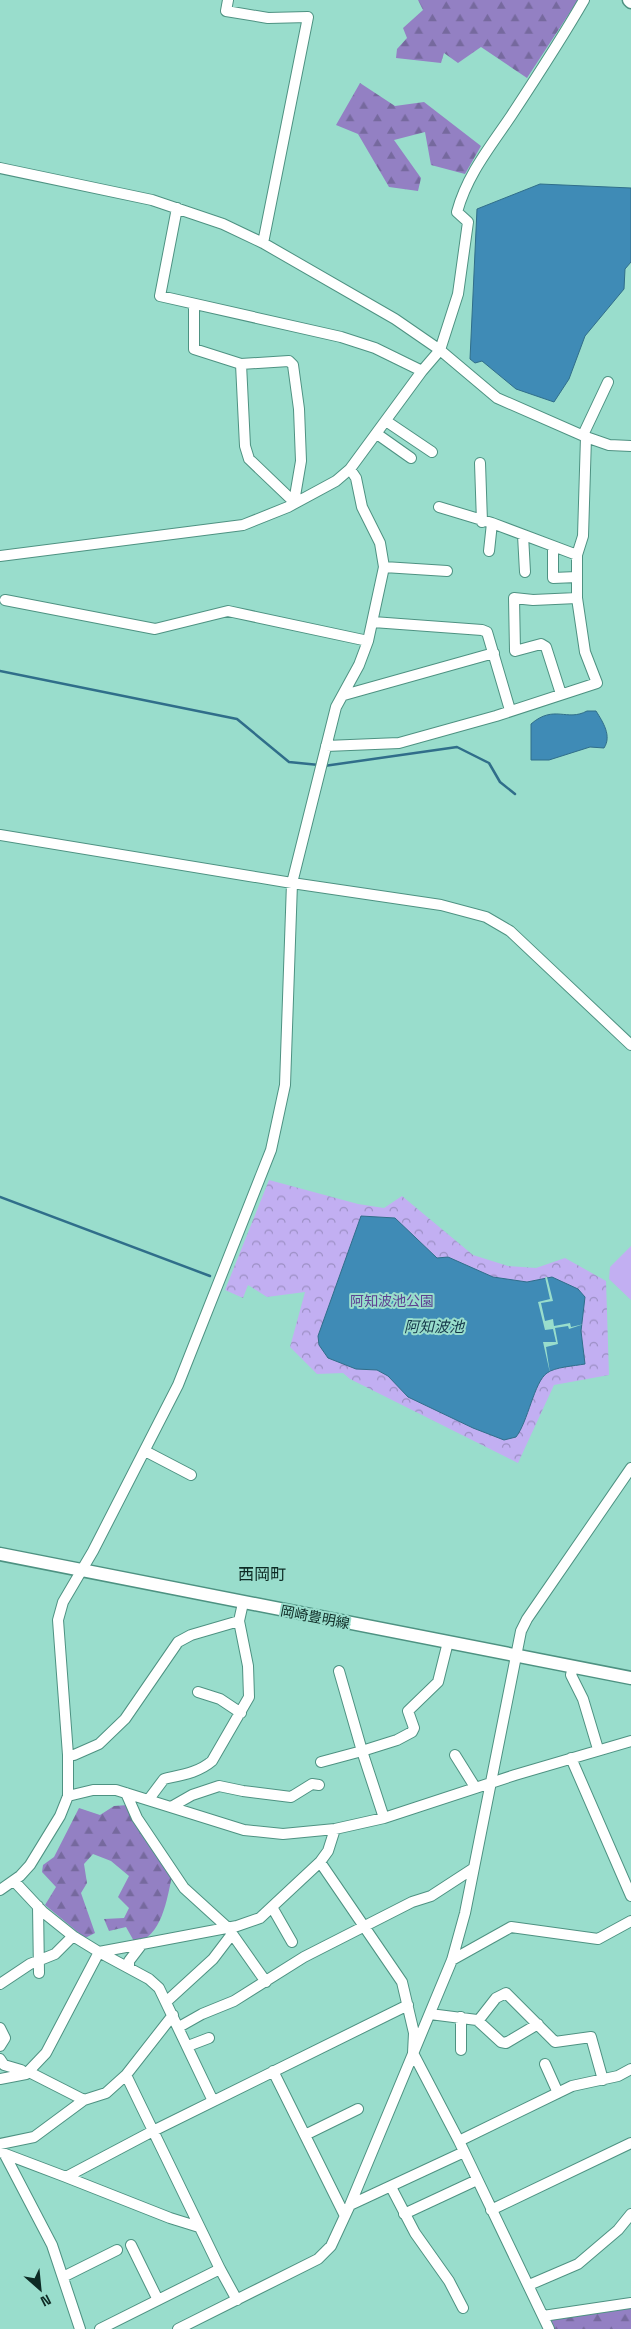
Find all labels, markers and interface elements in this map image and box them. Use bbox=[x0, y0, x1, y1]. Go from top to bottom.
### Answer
park label: 阿知波池公園 bbox=[350, 1292, 434, 1310]
water label: 阿知波池 bbox=[404, 1317, 466, 1336]
district label: 西岡町 bbox=[238, 1564, 286, 1585]
street label: 岡崎豊明線 bbox=[279, 1601, 351, 1633]
north arrow bbox=[15, 2264, 65, 2314]
text: N bbox=[38, 2290, 54, 2311]

